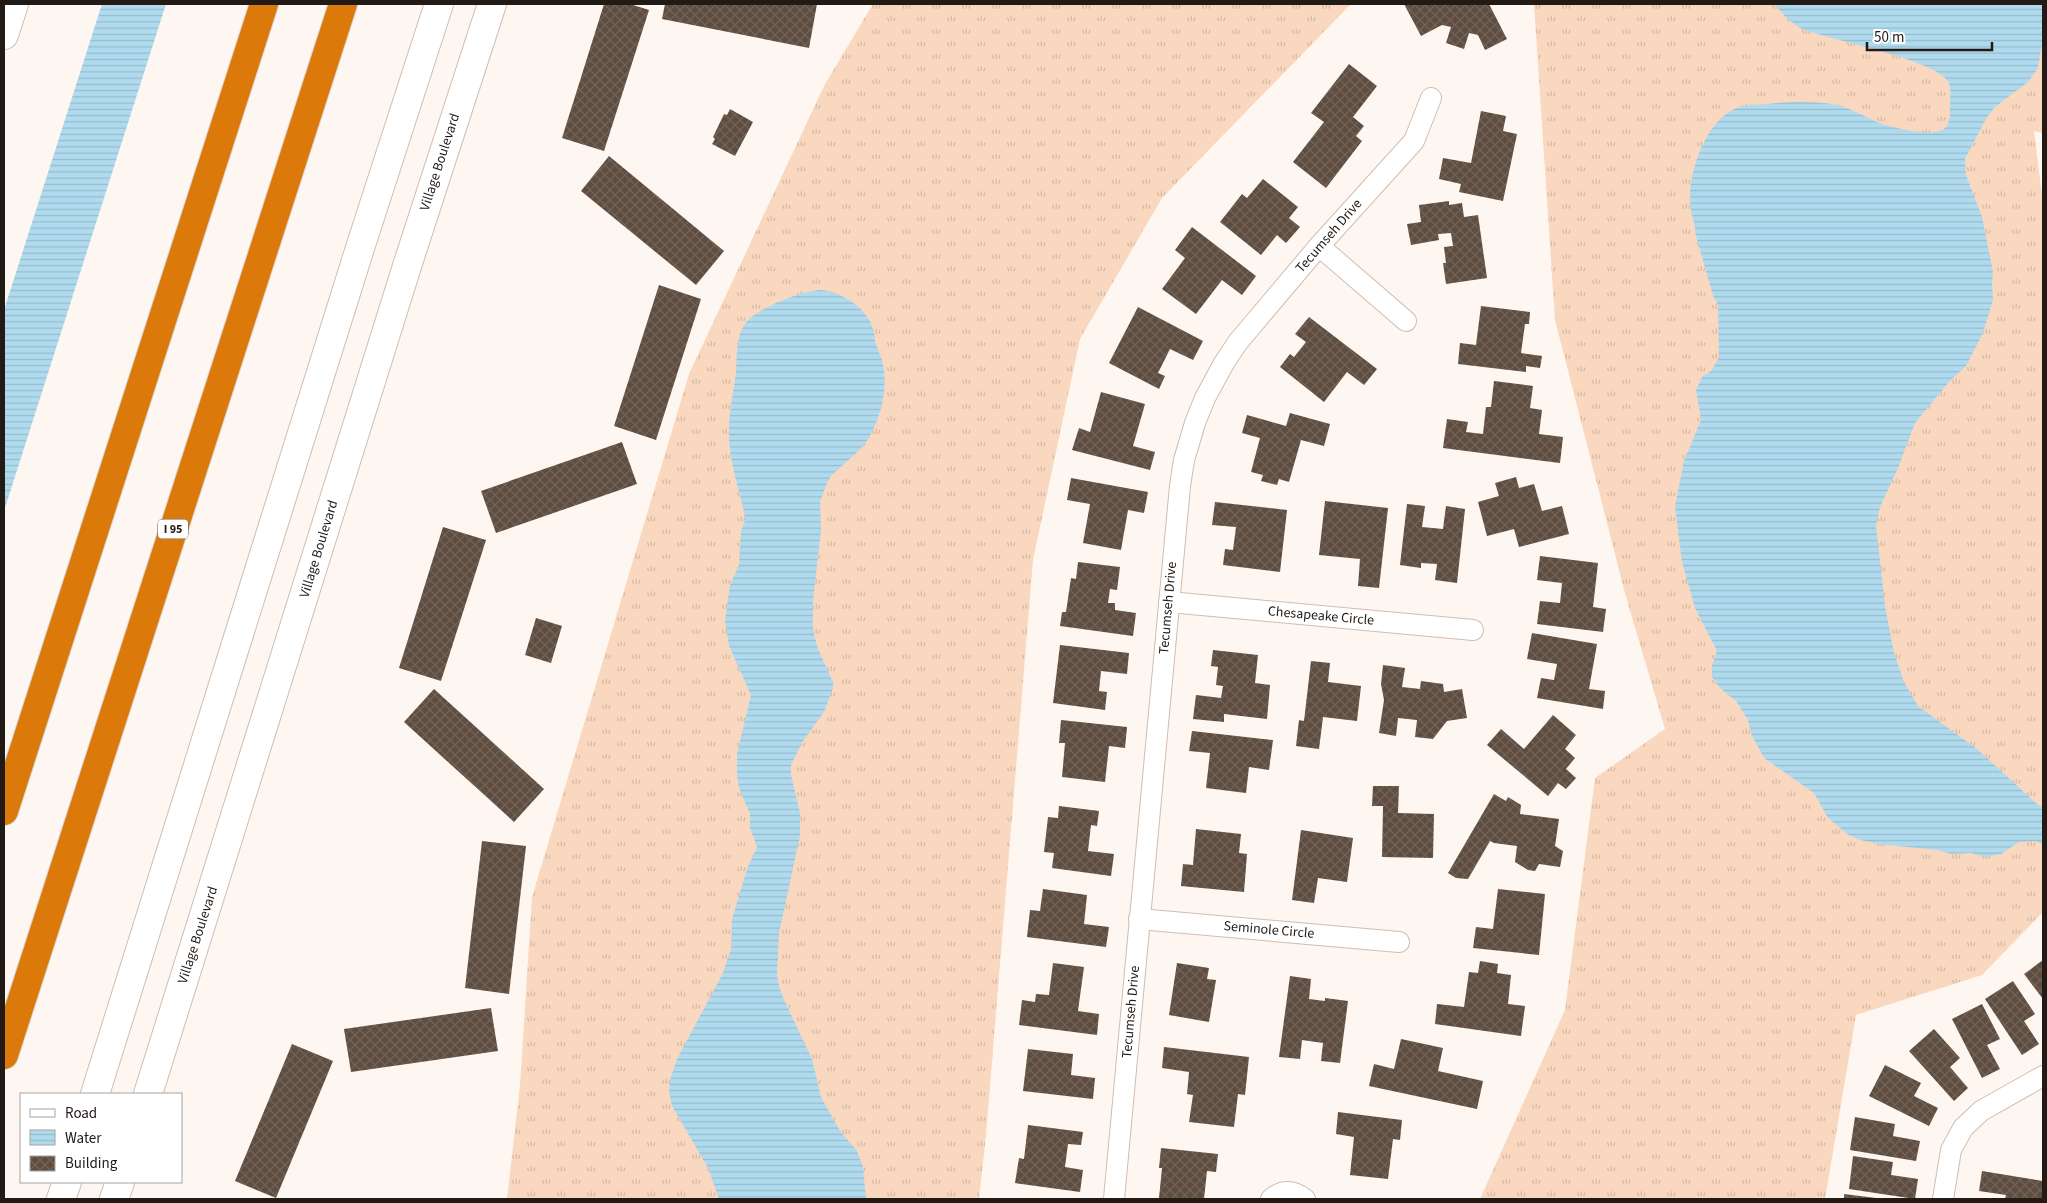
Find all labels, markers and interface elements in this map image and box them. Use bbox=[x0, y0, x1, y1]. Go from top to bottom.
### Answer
scale bar bbox=[1867, 20, 1992, 52]
text: 50 m bbox=[1874, 27, 1904, 48]
street label: Village Boulevard bbox=[415, 111, 465, 213]
street label: Tecumseh Drive bbox=[1291, 194, 1367, 278]
street label: Village Boulevard bbox=[295, 498, 343, 600]
road number: I 95 bbox=[158, 520, 188, 538]
street label: Tecumseh Drive bbox=[1154, 561, 1182, 655]
street label: Chesapeake Circle bbox=[1267, 601, 1375, 631]
street label: Village Boulevard bbox=[173, 884, 223, 986]
street label: Seminole Circle bbox=[1223, 916, 1315, 944]
street label: Tecumseh Drive bbox=[1117, 965, 1145, 1059]
legend bbox=[20, 1093, 182, 1183]
text: Road bbox=[65, 1103, 97, 1124]
text: Water bbox=[65, 1128, 102, 1149]
text: Building bbox=[65, 1153, 118, 1174]

